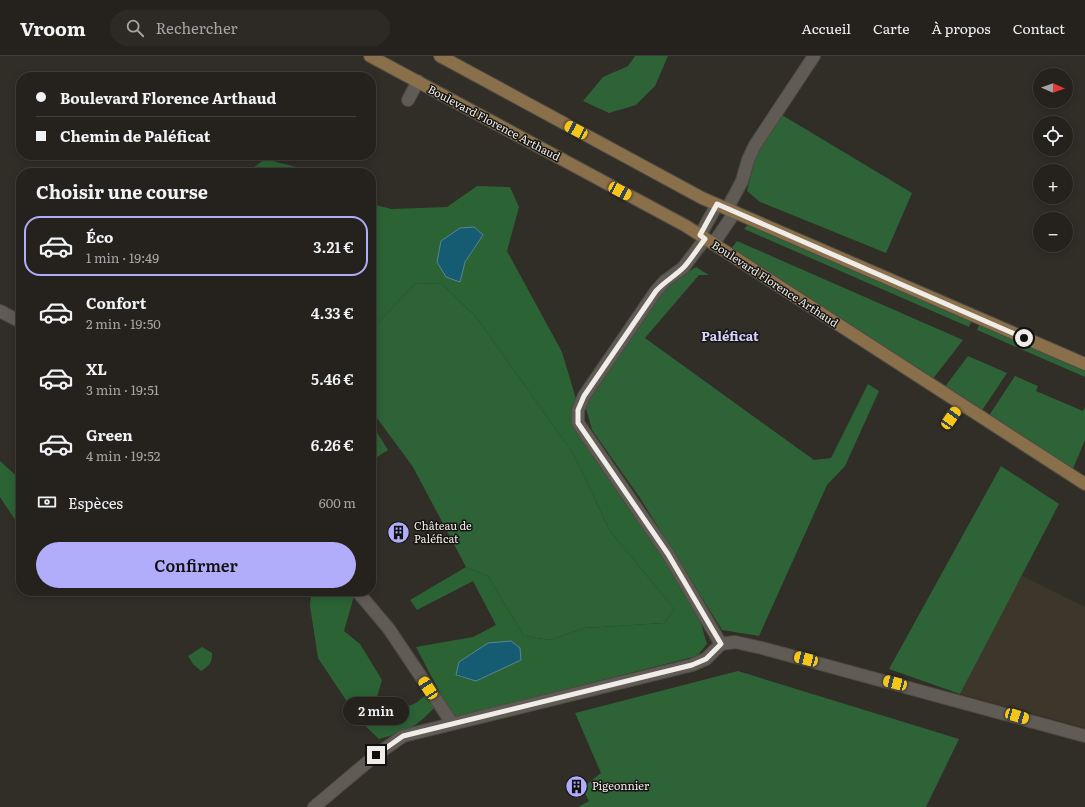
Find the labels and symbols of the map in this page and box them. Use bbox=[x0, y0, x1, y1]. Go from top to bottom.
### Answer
north arrow bbox=[1033, 68, 1073, 108]
street label: Boulevard Florence Arthaud bbox=[425, 80, 564, 164]
car bbox=[563, 119, 589, 141]
car bbox=[607, 180, 633, 202]
street label: Boulevard Florence Arthaud bbox=[709, 236, 842, 330]
district label: Paléficat bbox=[701, 326, 759, 345]
route start bbox=[1015, 329, 1033, 347]
car bbox=[939, 405, 963, 431]
place label: Château de Paléficat bbox=[414, 517, 472, 546]
building icon: Château de Paléficat bbox=[385, 519, 411, 545]
car bbox=[793, 650, 819, 668]
car bbox=[882, 674, 908, 692]
car bbox=[416, 675, 440, 701]
callout: 2 min bbox=[343, 697, 409, 725]
car bbox=[1004, 707, 1030, 725]
route end bbox=[367, 746, 385, 764]
building icon: Pigeonnier bbox=[564, 773, 590, 799]
place label: Pigeonnier bbox=[592, 777, 650, 793]

